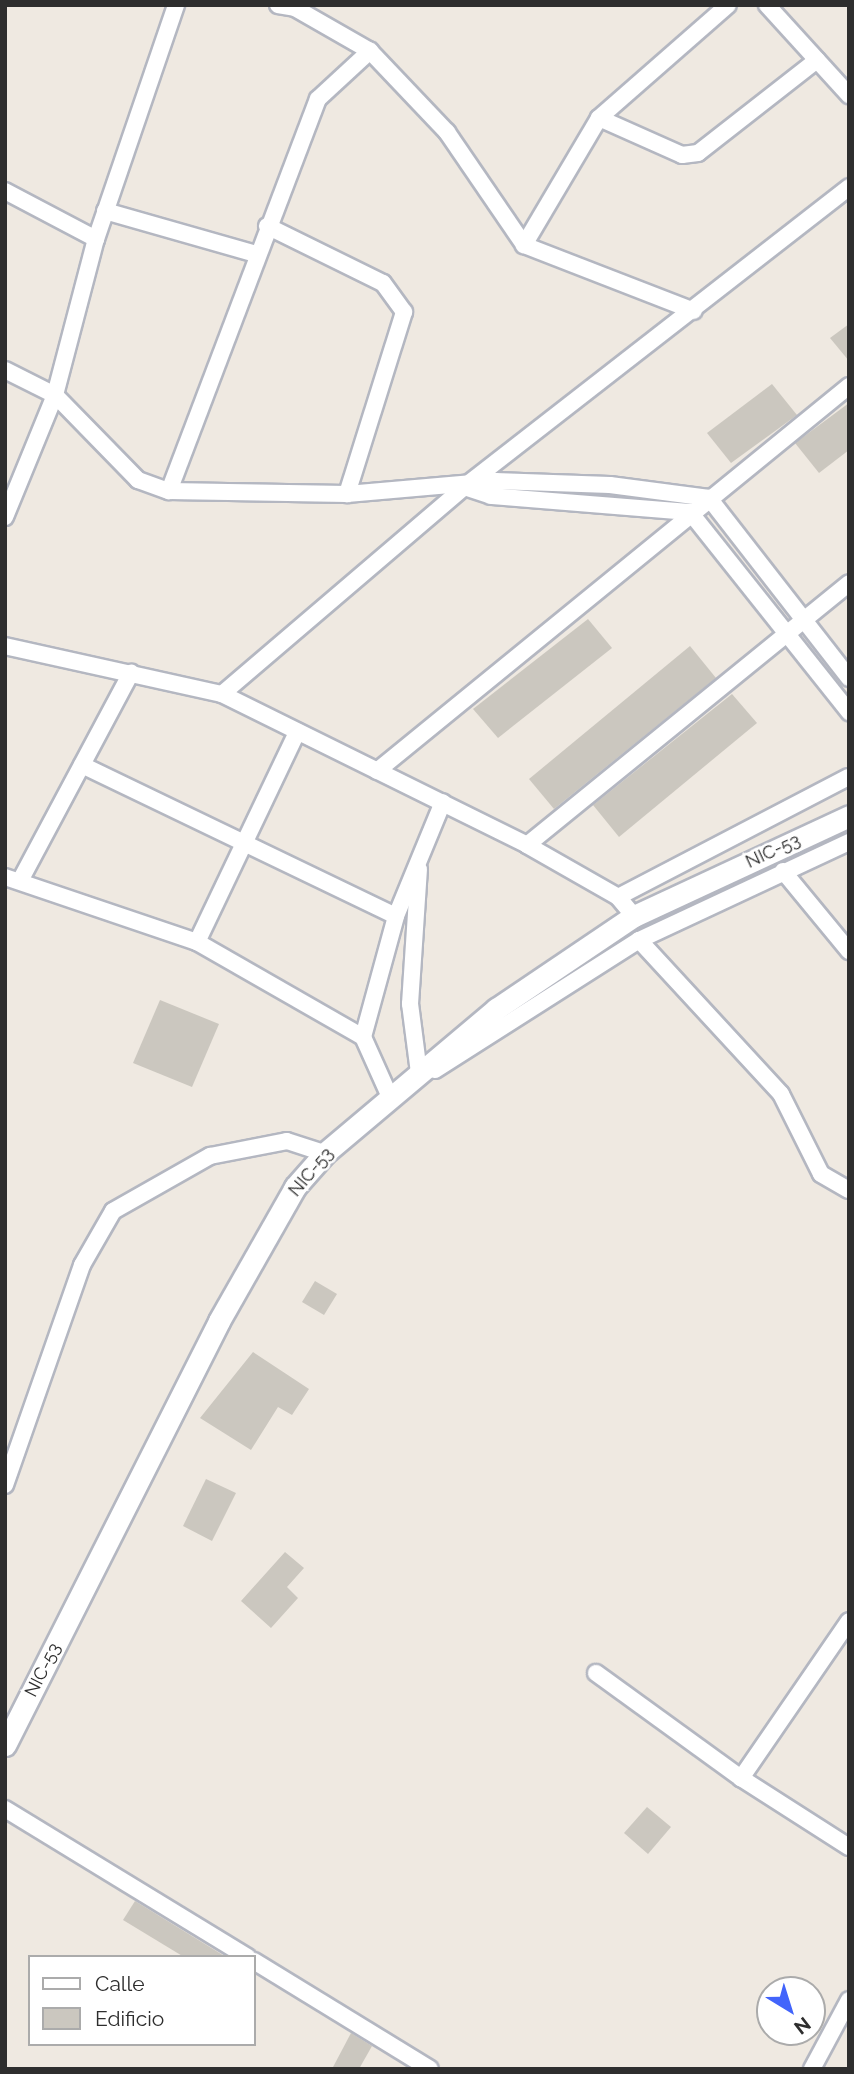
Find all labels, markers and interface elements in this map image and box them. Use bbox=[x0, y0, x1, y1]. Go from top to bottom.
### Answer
street label: NIC-53 bbox=[742, 829, 804, 873]
street label: NIC-53 bbox=[284, 1143, 338, 1201]
street label: NIC-53 bbox=[20, 1639, 66, 1701]
legend bbox=[28, 1955, 256, 2046]
text: Calle bbox=[95, 1971, 145, 1996]
north arrow bbox=[756, 1976, 826, 2046]
text: Edificio bbox=[95, 2006, 164, 2031]
text: N bbox=[790, 2013, 815, 2039]

